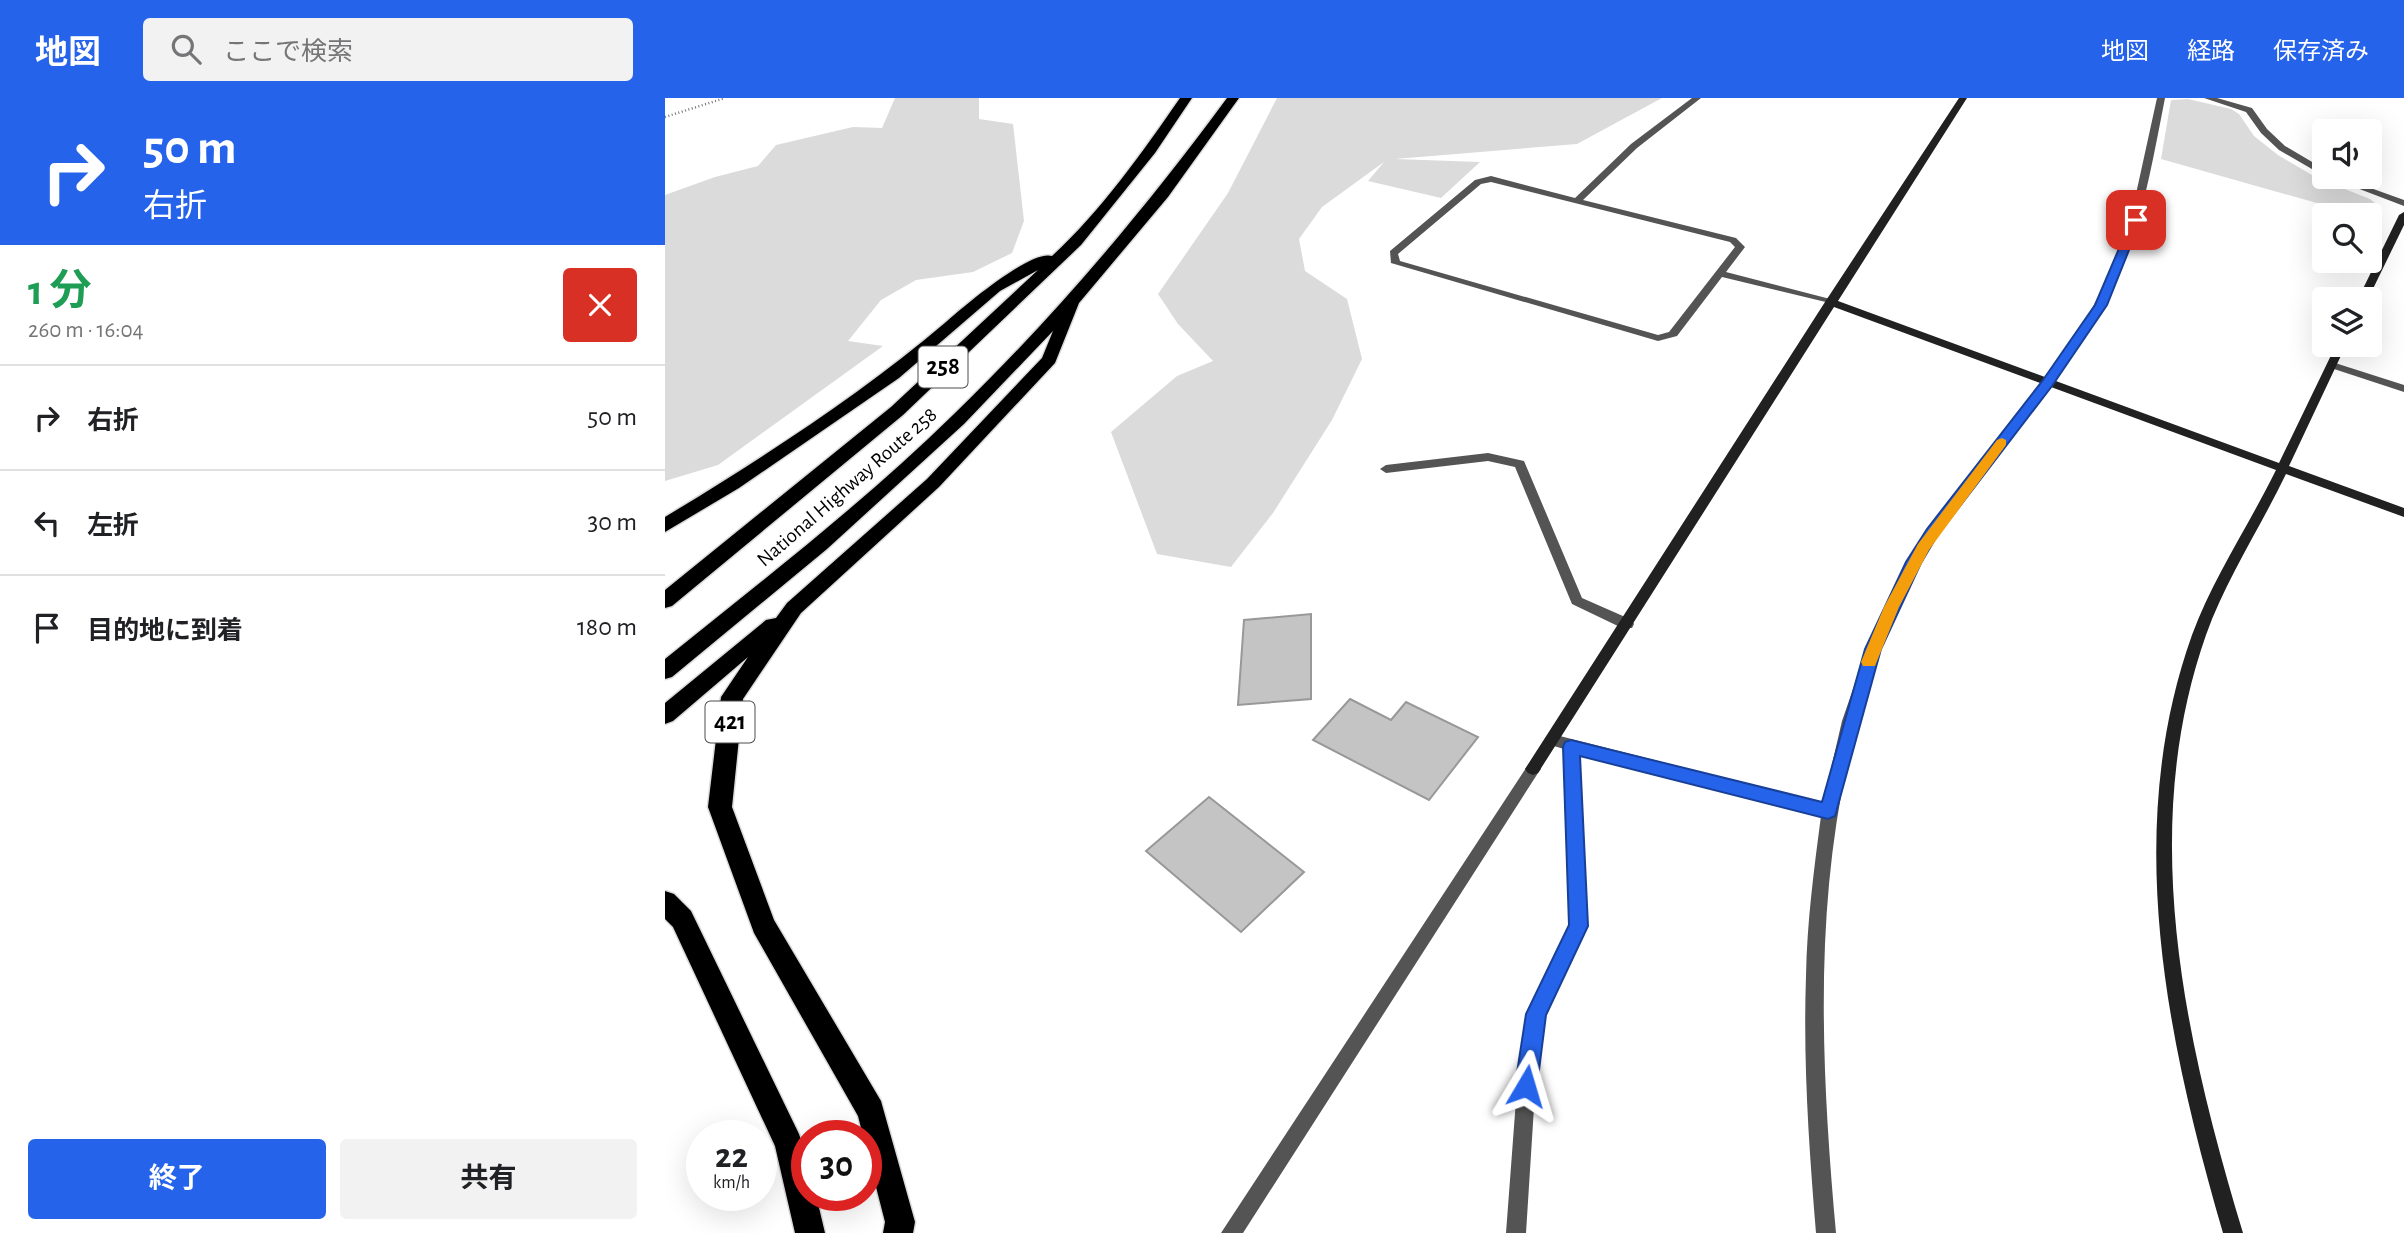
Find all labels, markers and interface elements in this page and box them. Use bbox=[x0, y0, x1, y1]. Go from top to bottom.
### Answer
search box bbox=[143, 18, 633, 81]
icon: search bbox=[167, 30, 205, 68]
text: 地図 bbox=[35, 37, 101, 70]
text: ここで検索 bbox=[223, 39, 353, 65]
text: 地図 bbox=[2101, 40, 2149, 64]
text: 経路 bbox=[2187, 40, 2235, 64]
text: 保存済み bbox=[2273, 40, 2369, 64]
map controls bbox=[2312, 119, 2382, 357]
button: sound bbox=[2312, 119, 2382, 189]
text: 50 m bbox=[143, 124, 237, 173]
icon: right bbox=[28, 126, 119, 217]
text: 右折 bbox=[143, 190, 207, 222]
pin bbox=[2106, 190, 2166, 250]
icon: arrive bbox=[2117, 201, 2155, 239]
button: search bbox=[2312, 203, 2382, 273]
button: close bbox=[563, 268, 637, 342]
text: 1 分 bbox=[28, 270, 91, 312]
button: layers bbox=[2312, 287, 2382, 357]
text: 260 m · 16:04 bbox=[28, 319, 144, 342]
road number: 258 bbox=[919, 346, 967, 388]
icon: right bbox=[28, 399, 66, 437]
text: 50 m bbox=[587, 404, 637, 430]
street label: National Highway Route 258 bbox=[753, 404, 941, 570]
text: 右折 bbox=[87, 408, 139, 434]
icon: left bbox=[28, 504, 66, 542]
text: 30 m bbox=[587, 509, 637, 535]
text: 左折 bbox=[87, 513, 139, 539]
icon: arrive bbox=[28, 609, 66, 647]
text: 180 m bbox=[577, 614, 637, 640]
text: 目的地に到着 bbox=[87, 618, 243, 644]
road number: 421 bbox=[706, 702, 755, 742]
position arrow bbox=[1489, 1049, 1563, 1123]
speed limit sign: 30 bbox=[791, 1120, 882, 1211]
button: 終了 bbox=[28, 1139, 326, 1219]
button: 共有 bbox=[340, 1139, 637, 1219]
text: 22 bbox=[715, 1139, 748, 1174]
text: km/h bbox=[713, 1174, 750, 1192]

